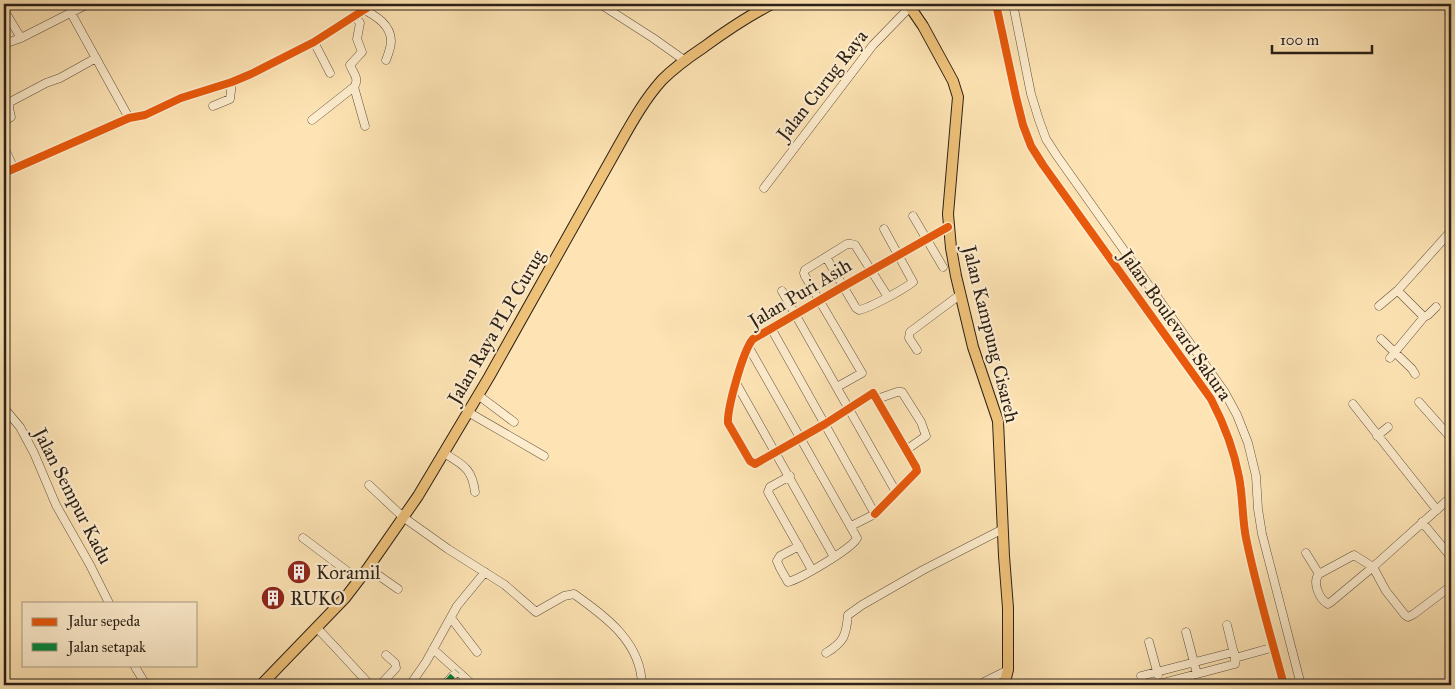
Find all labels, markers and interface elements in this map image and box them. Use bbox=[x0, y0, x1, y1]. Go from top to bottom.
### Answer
scale bar bbox=[1272, 22, 1372, 54]
street label: Jalan Curug Raya bbox=[770, 24, 874, 147]
text: 100 m bbox=[1280, 31, 1320, 49]
street label: Jalan Kampung Cisareh bbox=[956, 241, 1024, 426]
street label: Jalan Boulevard Sakura bbox=[1113, 243, 1237, 406]
street label: Jalan Raya PLP Curug bbox=[442, 246, 550, 410]
street label: Jalan Puri Asih bbox=[743, 253, 856, 335]
street label: Jalan Sempur Kadu bbox=[27, 422, 117, 568]
building icon: Koramil bbox=[286, 559, 312, 585]
place label: Koramil bbox=[316, 561, 381, 584]
building icon: RUKO bbox=[260, 585, 286, 611]
place label: RUKO bbox=[290, 587, 345, 610]
legend bbox=[22, 602, 198, 666]
text: Jalur sepeda bbox=[66, 612, 141, 631]
text: Jalan setapak bbox=[66, 638, 146, 657]

